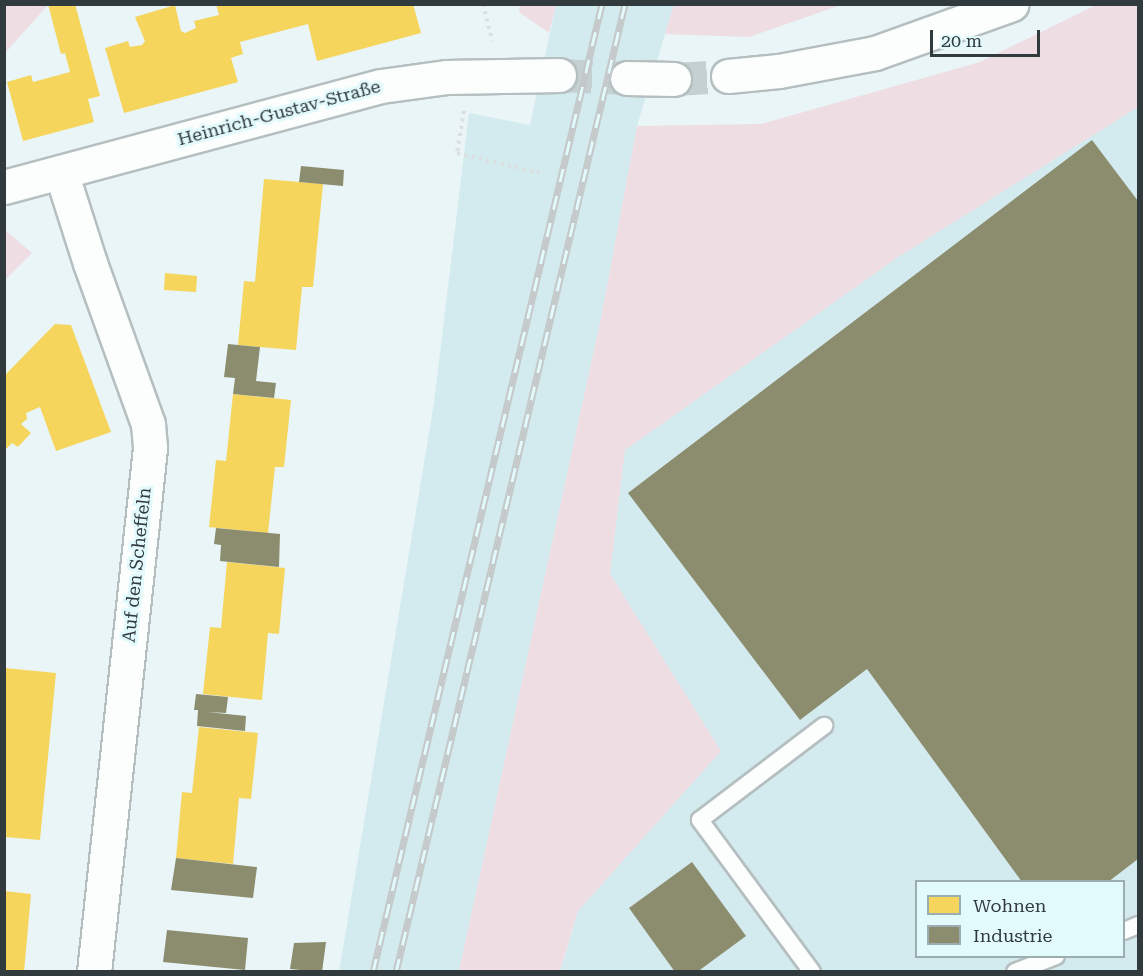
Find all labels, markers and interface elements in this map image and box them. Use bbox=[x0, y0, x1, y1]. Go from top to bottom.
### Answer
scale bar bbox=[933, 18, 1042, 56]
text: 20 m bbox=[941, 30, 982, 51]
street label: Heinrich-Gustav-Straße bbox=[175, 76, 383, 150]
street label: Auf den Scheffeln bbox=[118, 487, 156, 643]
legend bbox=[915, 880, 1125, 958]
text: Wohnen bbox=[973, 895, 1046, 916]
text: Industrie bbox=[973, 925, 1052, 946]

